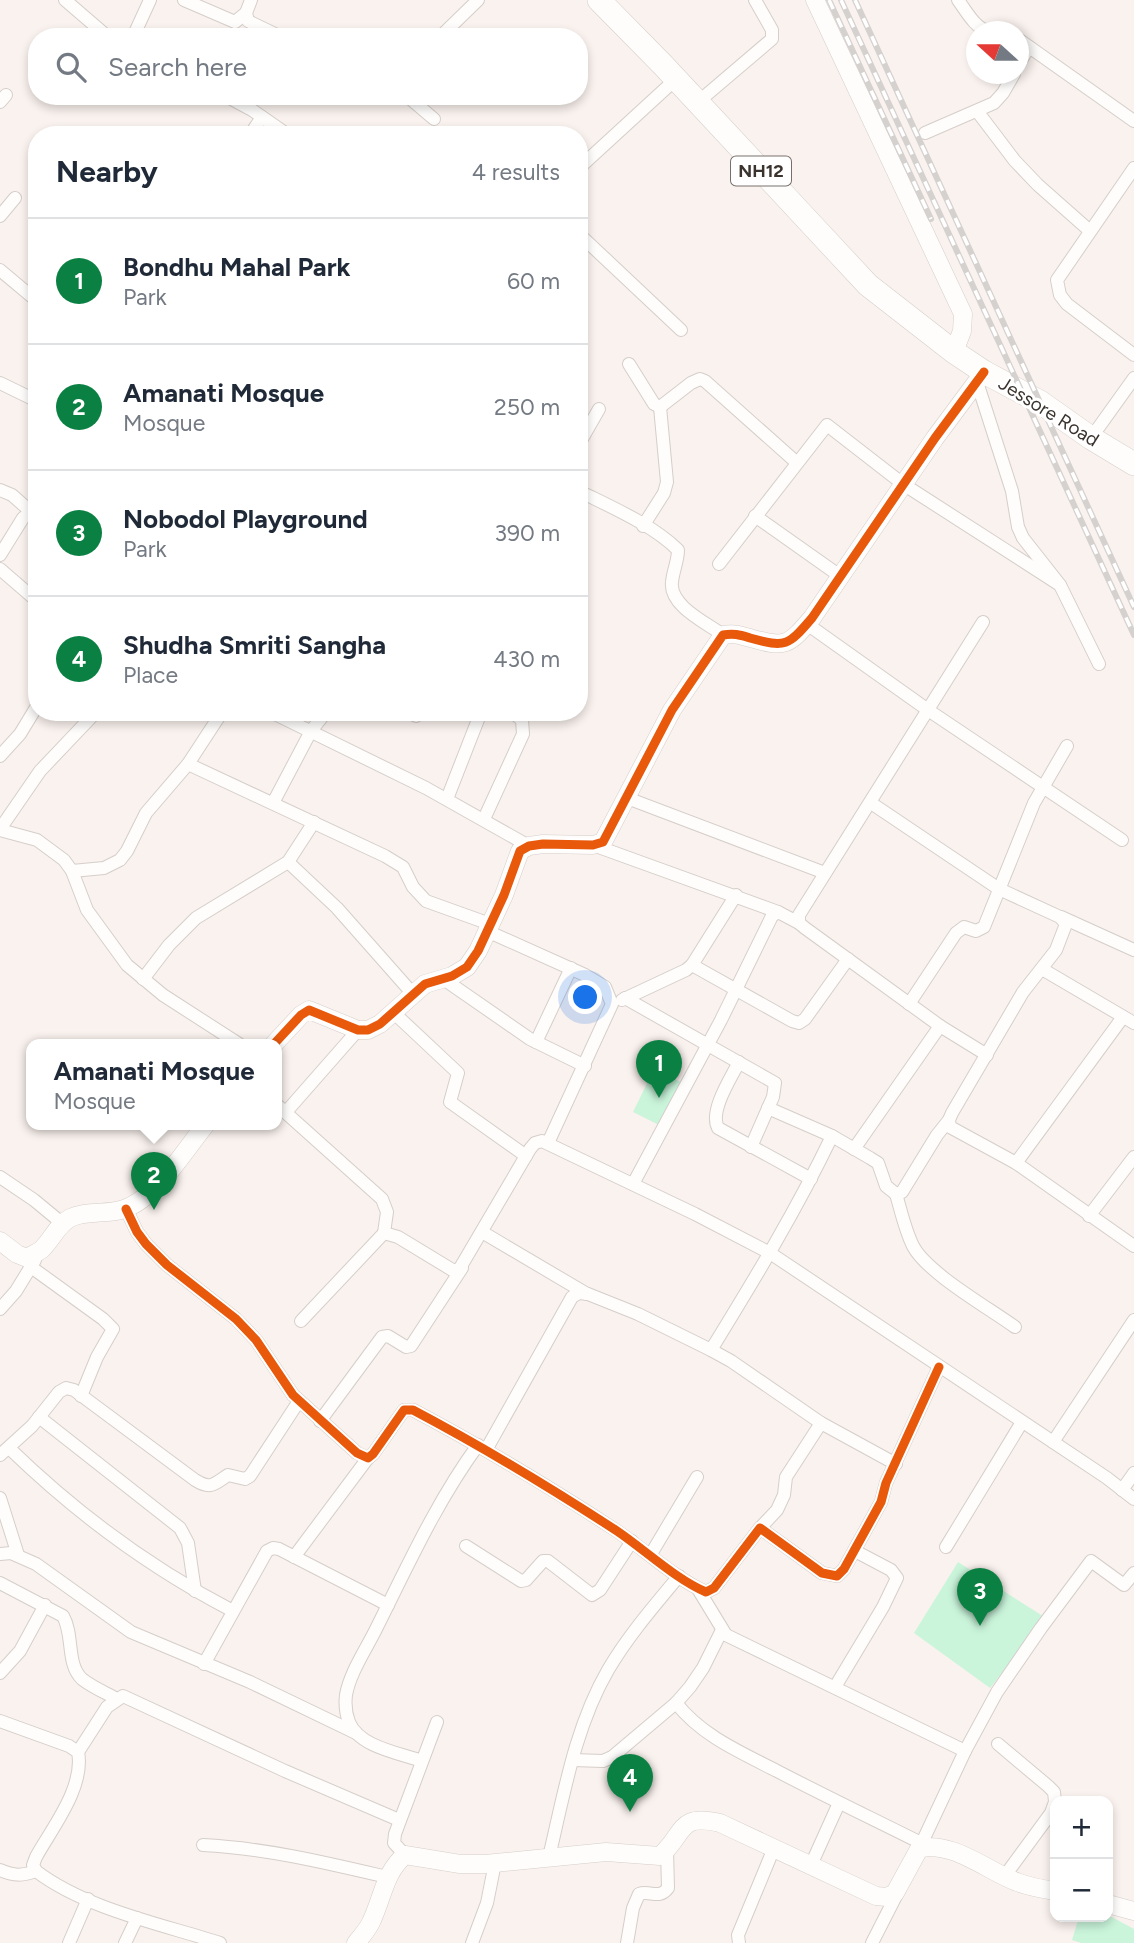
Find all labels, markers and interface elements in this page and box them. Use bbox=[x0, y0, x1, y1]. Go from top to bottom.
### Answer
north arrow bbox=[966, 21, 1029, 84]
search box bbox=[28, 28, 588, 105]
icon: search bbox=[52, 48, 90, 86]
text: Search here bbox=[108, 51, 247, 83]
text: Nearby bbox=[56, 153, 158, 190]
road number: NH12 bbox=[731, 156, 791, 186]
text: 4 results bbox=[472, 158, 560, 186]
text: Bondhu Mahal Park bbox=[123, 251, 351, 283]
text: 1 bbox=[74, 267, 84, 295]
text: 60 m bbox=[507, 267, 560, 295]
text: Park bbox=[123, 283, 167, 311]
street label: Jessore Road bbox=[994, 371, 1103, 451]
text: Amanati Mosque bbox=[123, 377, 324, 409]
text: 2 bbox=[72, 393, 86, 421]
text: 250 m bbox=[494, 393, 560, 421]
text: Mosque bbox=[123, 409, 205, 437]
text: Nobodol Playground bbox=[123, 503, 368, 535]
text: 3 bbox=[73, 519, 85, 547]
text: 390 m bbox=[494, 519, 560, 547]
text: Park bbox=[123, 535, 167, 563]
text: Shudha Smriti Sangha bbox=[123, 629, 386, 661]
text: 4 bbox=[72, 645, 86, 673]
text: 430 m bbox=[493, 645, 560, 673]
text: Place bbox=[123, 661, 178, 689]
your location bbox=[568, 980, 602, 1014]
popup bbox=[26, 1039, 282, 1130]
pin: 1 bbox=[636, 1040, 682, 1098]
text: Amanati Mosque bbox=[53, 1055, 255, 1087]
text: Mosque bbox=[53, 1087, 136, 1115]
pin: 2 bbox=[131, 1152, 177, 1210]
pin: 3 bbox=[957, 1568, 1003, 1626]
pin: 4 bbox=[607, 1754, 653, 1812]
map controls bbox=[1050, 1796, 1113, 1922]
button: + bbox=[1050, 1796, 1113, 1859]
button: − bbox=[1050, 1859, 1113, 1922]

